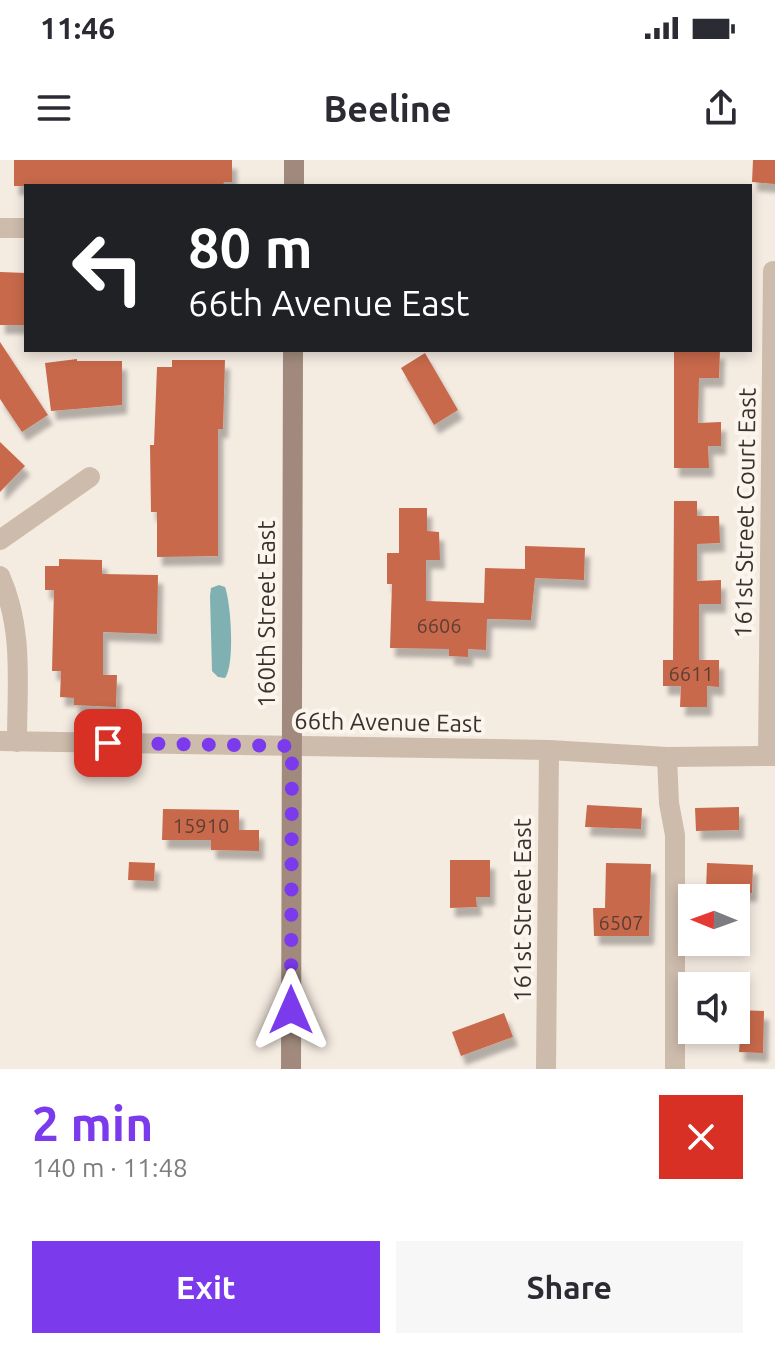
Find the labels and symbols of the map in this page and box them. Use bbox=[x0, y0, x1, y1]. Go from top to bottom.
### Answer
street label: 161st Street Court East bbox=[729, 387, 761, 638]
street label: 160th Street East bbox=[253, 520, 280, 708]
house number: 6606 bbox=[416, 614, 462, 637]
house number: 6611 bbox=[668, 662, 714, 685]
street label: 66th Avenue East bbox=[294, 707, 483, 737]
pin bbox=[74, 709, 142, 777]
house number: 15910 bbox=[173, 814, 229, 837]
street label: 161st Street East bbox=[509, 817, 536, 1002]
north arrow bbox=[678, 884, 750, 956]
house number: 6507 bbox=[598, 911, 644, 934]
position arrow bbox=[249, 968, 333, 1052]

